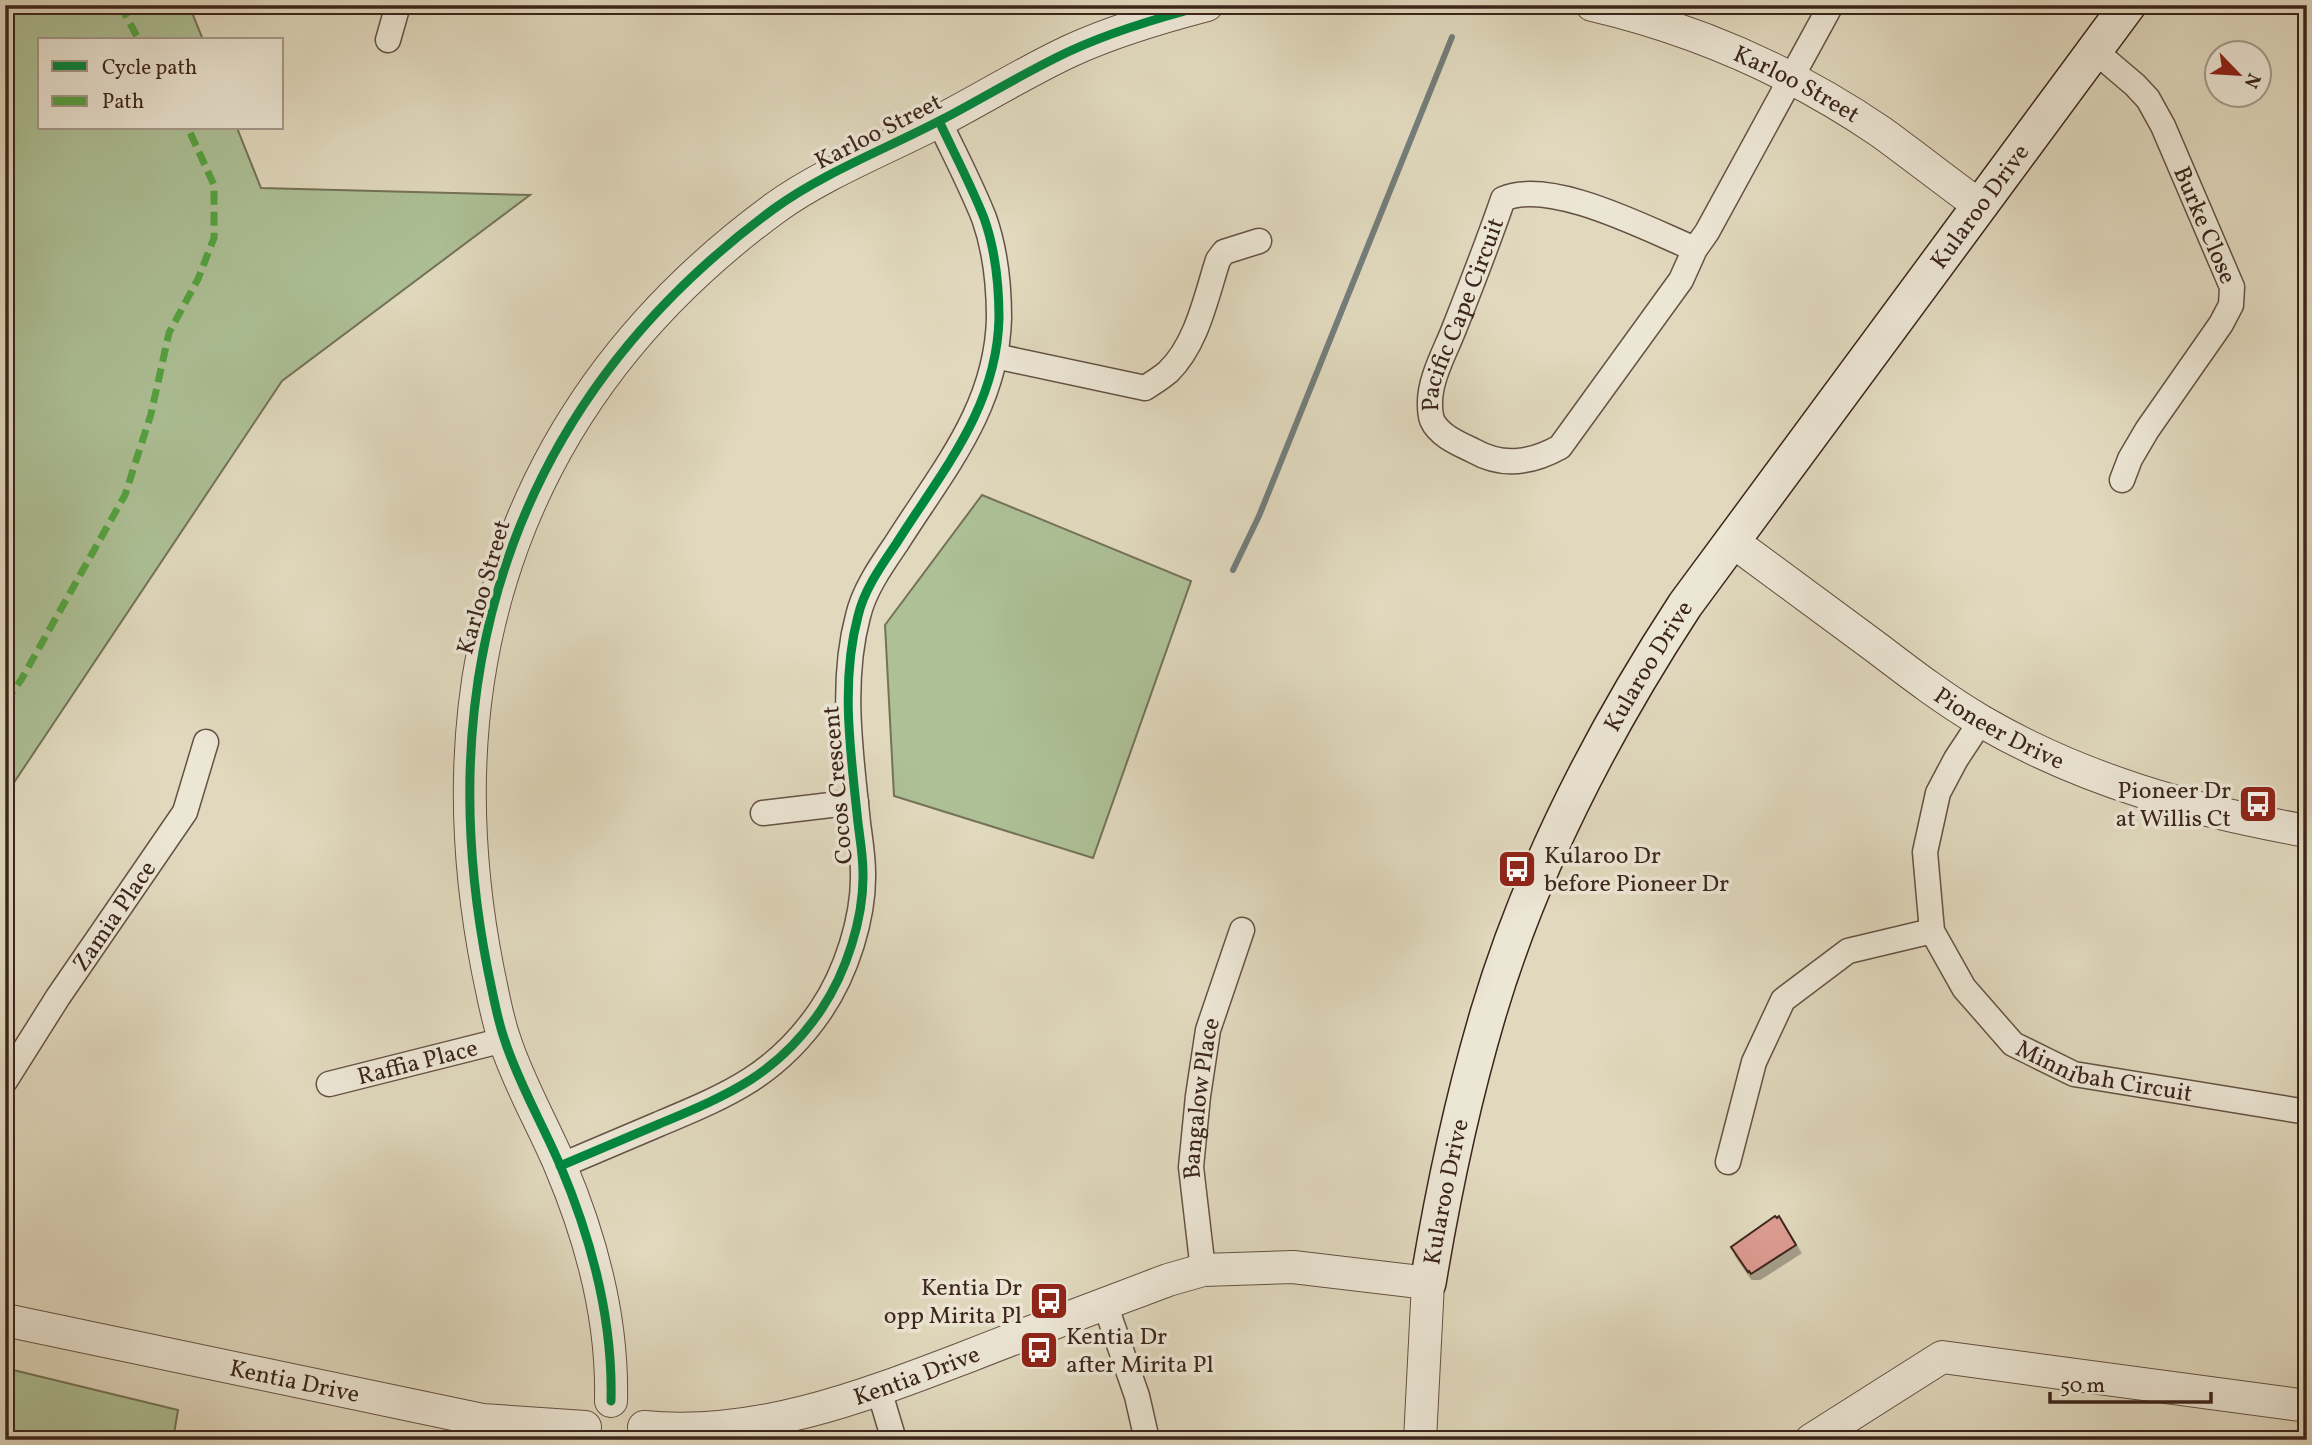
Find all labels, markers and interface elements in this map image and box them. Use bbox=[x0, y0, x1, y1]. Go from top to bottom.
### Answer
legend bbox=[38, 38, 284, 130]
street label: Karloo Street bbox=[1727, 38, 1866, 133]
north arrow bbox=[2204, 38, 2274, 108]
text: Cycle path bbox=[102, 54, 197, 83]
text: N bbox=[2237, 69, 2266, 92]
street label: Karloo Street bbox=[809, 86, 948, 179]
text: Path bbox=[102, 88, 144, 117]
street label: Kularoo Drive bbox=[1923, 138, 2039, 277]
street label: Burke Close bbox=[2163, 162, 2244, 290]
street label: Pacific Cape Circuit bbox=[1415, 214, 1514, 412]
street label: Karloo Street bbox=[449, 516, 520, 659]
street label: Kularoo Drive bbox=[1597, 595, 1702, 739]
street label: Pioneer Drive bbox=[1926, 680, 2069, 780]
street label: Cocos Crescent bbox=[815, 704, 863, 866]
place label: Pioneer Dr at Willis Ct bbox=[2116, 775, 2231, 837]
bus stop icon: Pioneer Dr at Willis Ct bbox=[2237, 783, 2279, 825]
place label: Kularoo Dr before Pioneer Dr bbox=[1544, 840, 1729, 902]
bus stop icon: Kularoo Dr before Pioneer Dr bbox=[1496, 848, 1538, 890]
street label: Zamia Place bbox=[65, 855, 166, 979]
street label: Bangalow Place bbox=[1176, 1013, 1230, 1181]
street label: Raffia Place bbox=[354, 1032, 482, 1095]
street label: Minnibah Circuit bbox=[2009, 1033, 2195, 1112]
street label: Kularoo Drive bbox=[1416, 1116, 1479, 1268]
place label: Kentia Dr opp Mirita Pl bbox=[884, 1272, 1022, 1334]
bus stop icon: Kentia Dr opp Mirita Pl bbox=[1028, 1280, 1070, 1322]
place label: Kentia Dr after Mirita Pl bbox=[1066, 1321, 1214, 1383]
bus stop icon: Kentia Dr after Mirita Pl bbox=[1018, 1329, 1060, 1371]
street label: Kentia Drive bbox=[850, 1338, 985, 1416]
street label: Kentia Drive bbox=[226, 1352, 362, 1413]
scale bar bbox=[2050, 1361, 2210, 1405]
text: 50 m bbox=[2060, 1372, 2105, 1401]

